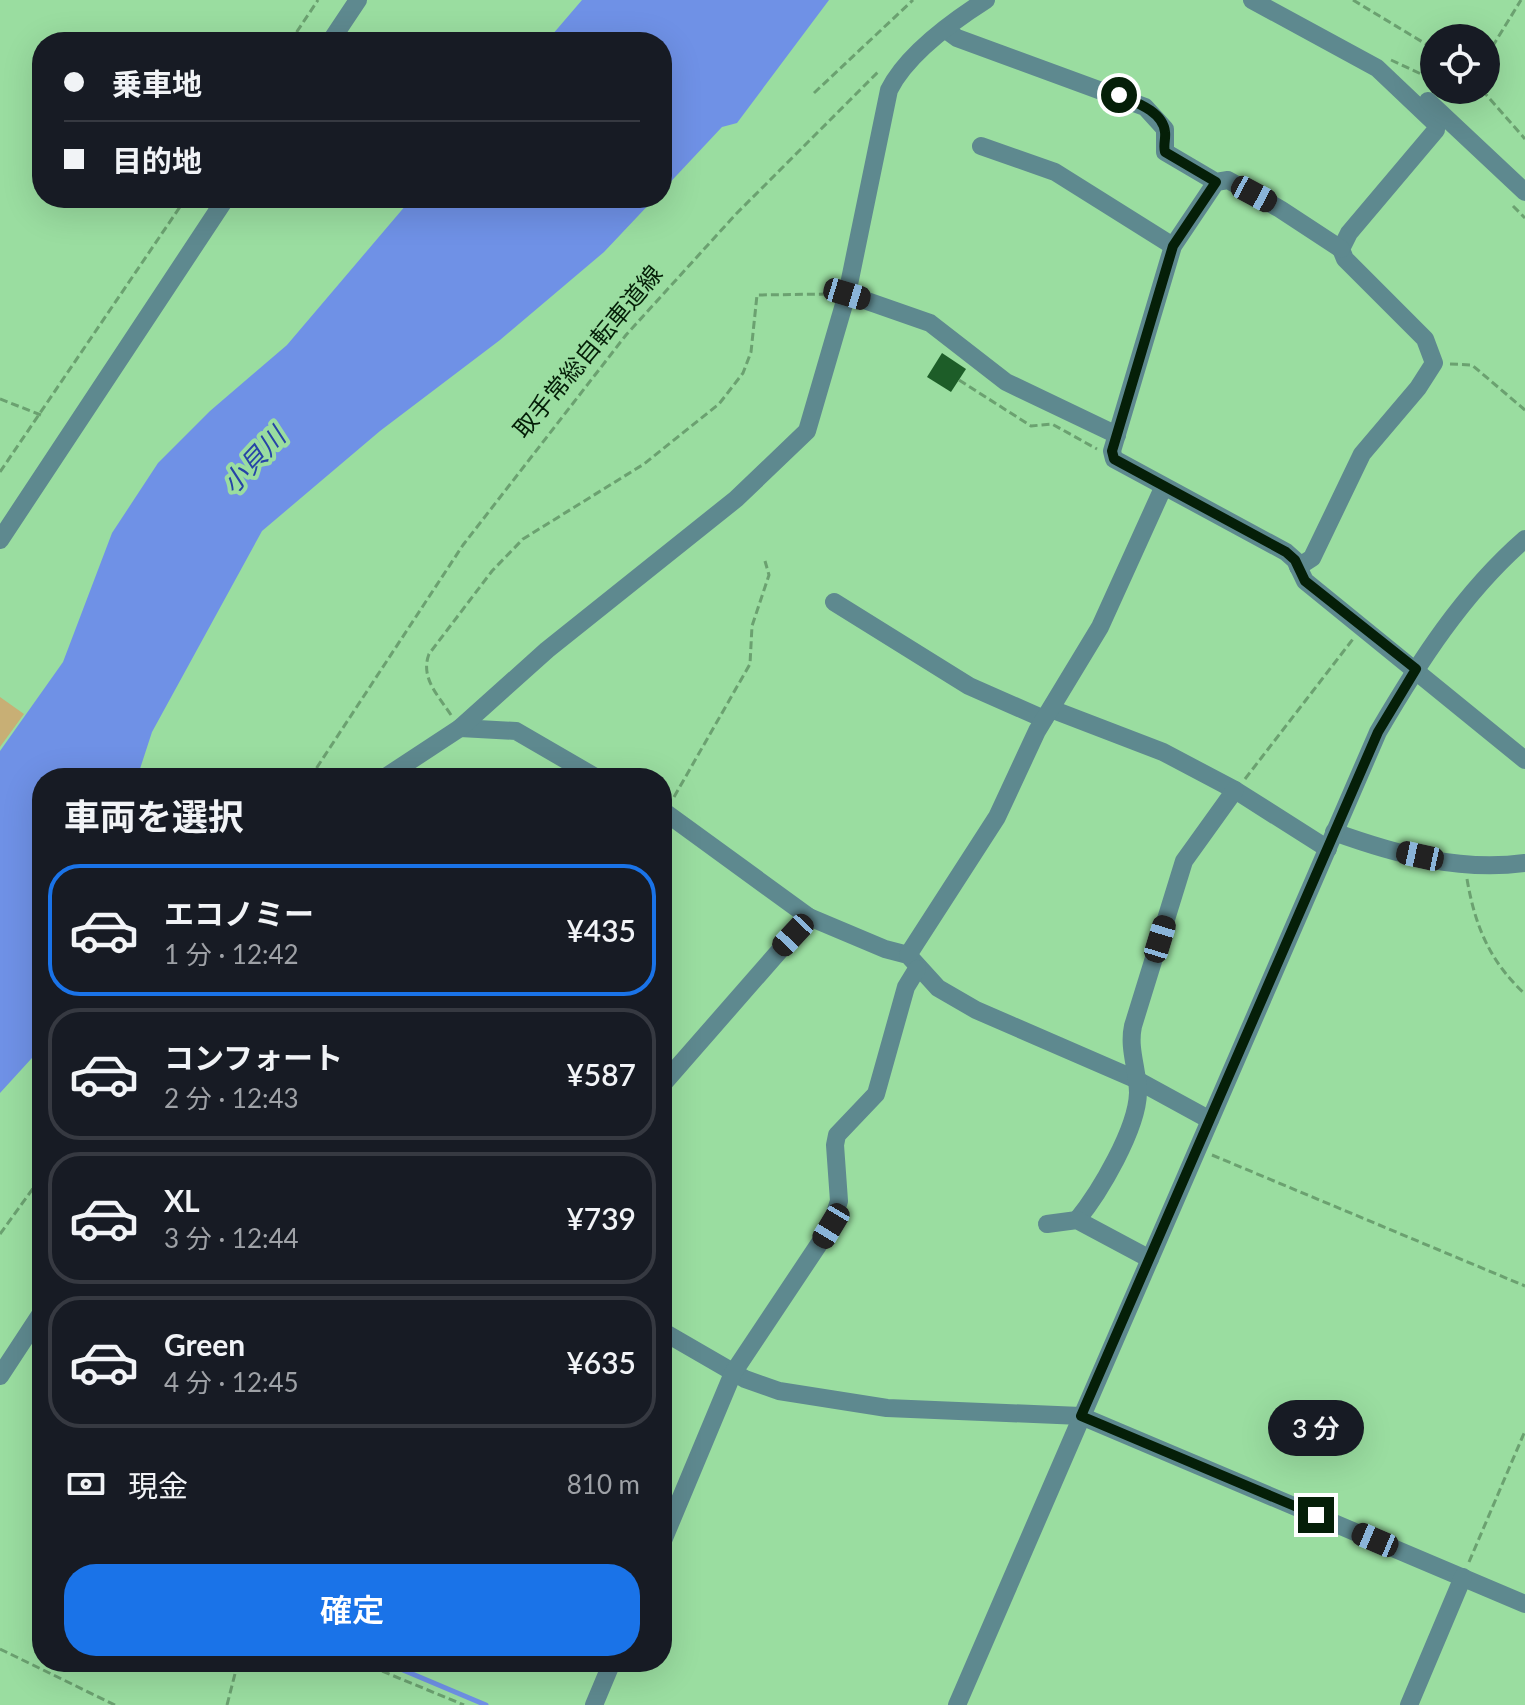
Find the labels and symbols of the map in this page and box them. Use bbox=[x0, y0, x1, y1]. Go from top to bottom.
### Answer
route start bbox=[1101, 77, 1137, 113]
car bbox=[1227, 172, 1281, 216]
street label: 取手常総自転車道線 bbox=[506, 259, 668, 443]
car bbox=[821, 276, 873, 312]
water label: 小貝川 bbox=[215, 418, 293, 499]
car bbox=[1394, 839, 1446, 873]
car bbox=[768, 909, 818, 961]
car bbox=[1142, 913, 1178, 965]
car bbox=[808, 1199, 854, 1253]
callout: 3 分 bbox=[1268, 1399, 1364, 1455]
route end bbox=[1298, 1497, 1334, 1533]
car bbox=[1348, 1520, 1402, 1560]

